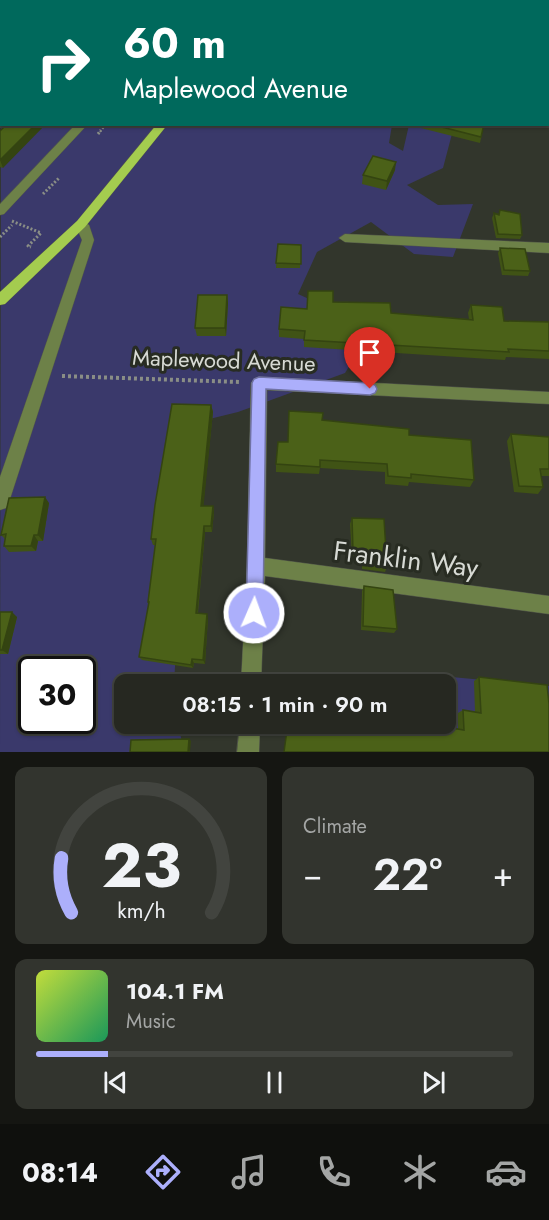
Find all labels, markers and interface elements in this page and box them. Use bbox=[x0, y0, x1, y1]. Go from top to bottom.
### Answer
text: 60 m bbox=[123, 13, 226, 74]
icon: right bbox=[24, 24, 102, 102]
text: Maplewood Avenue bbox=[123, 69, 348, 108]
pin bbox=[344, 327, 395, 389]
icon: arrive bbox=[353, 336, 386, 369]
street label: Maplewood Avenue bbox=[132, 341, 316, 379]
street label: Franklin Way bbox=[331, 531, 481, 587]
position arrow bbox=[222, 581, 286, 645]
speed limit sign: 30 bbox=[18, 656, 96, 734]
text: 08:15 · 1 min · 90 m bbox=[182, 688, 388, 720]
text: Climate bbox=[303, 812, 367, 841]
text: 23 bbox=[101, 820, 181, 910]
text: 22° bbox=[373, 842, 442, 907]
text: − bbox=[303, 851, 322, 898]
text: + bbox=[493, 851, 513, 898]
text: km/h bbox=[117, 895, 165, 926]
text: 104.1 FM bbox=[126, 975, 224, 1007]
text: Music bbox=[126, 1007, 176, 1036]
icon: previous bbox=[99, 1066, 132, 1099]
icon: pause bbox=[258, 1066, 291, 1099]
icon: next bbox=[417, 1066, 450, 1099]
icon: directions bbox=[142, 1151, 184, 1193]
icon: music bbox=[228, 1151, 270, 1193]
icon: phone bbox=[313, 1151, 355, 1193]
icon: climate bbox=[399, 1151, 441, 1193]
icon: car bbox=[485, 1151, 527, 1193]
text: 08:14 bbox=[22, 1153, 98, 1192]

